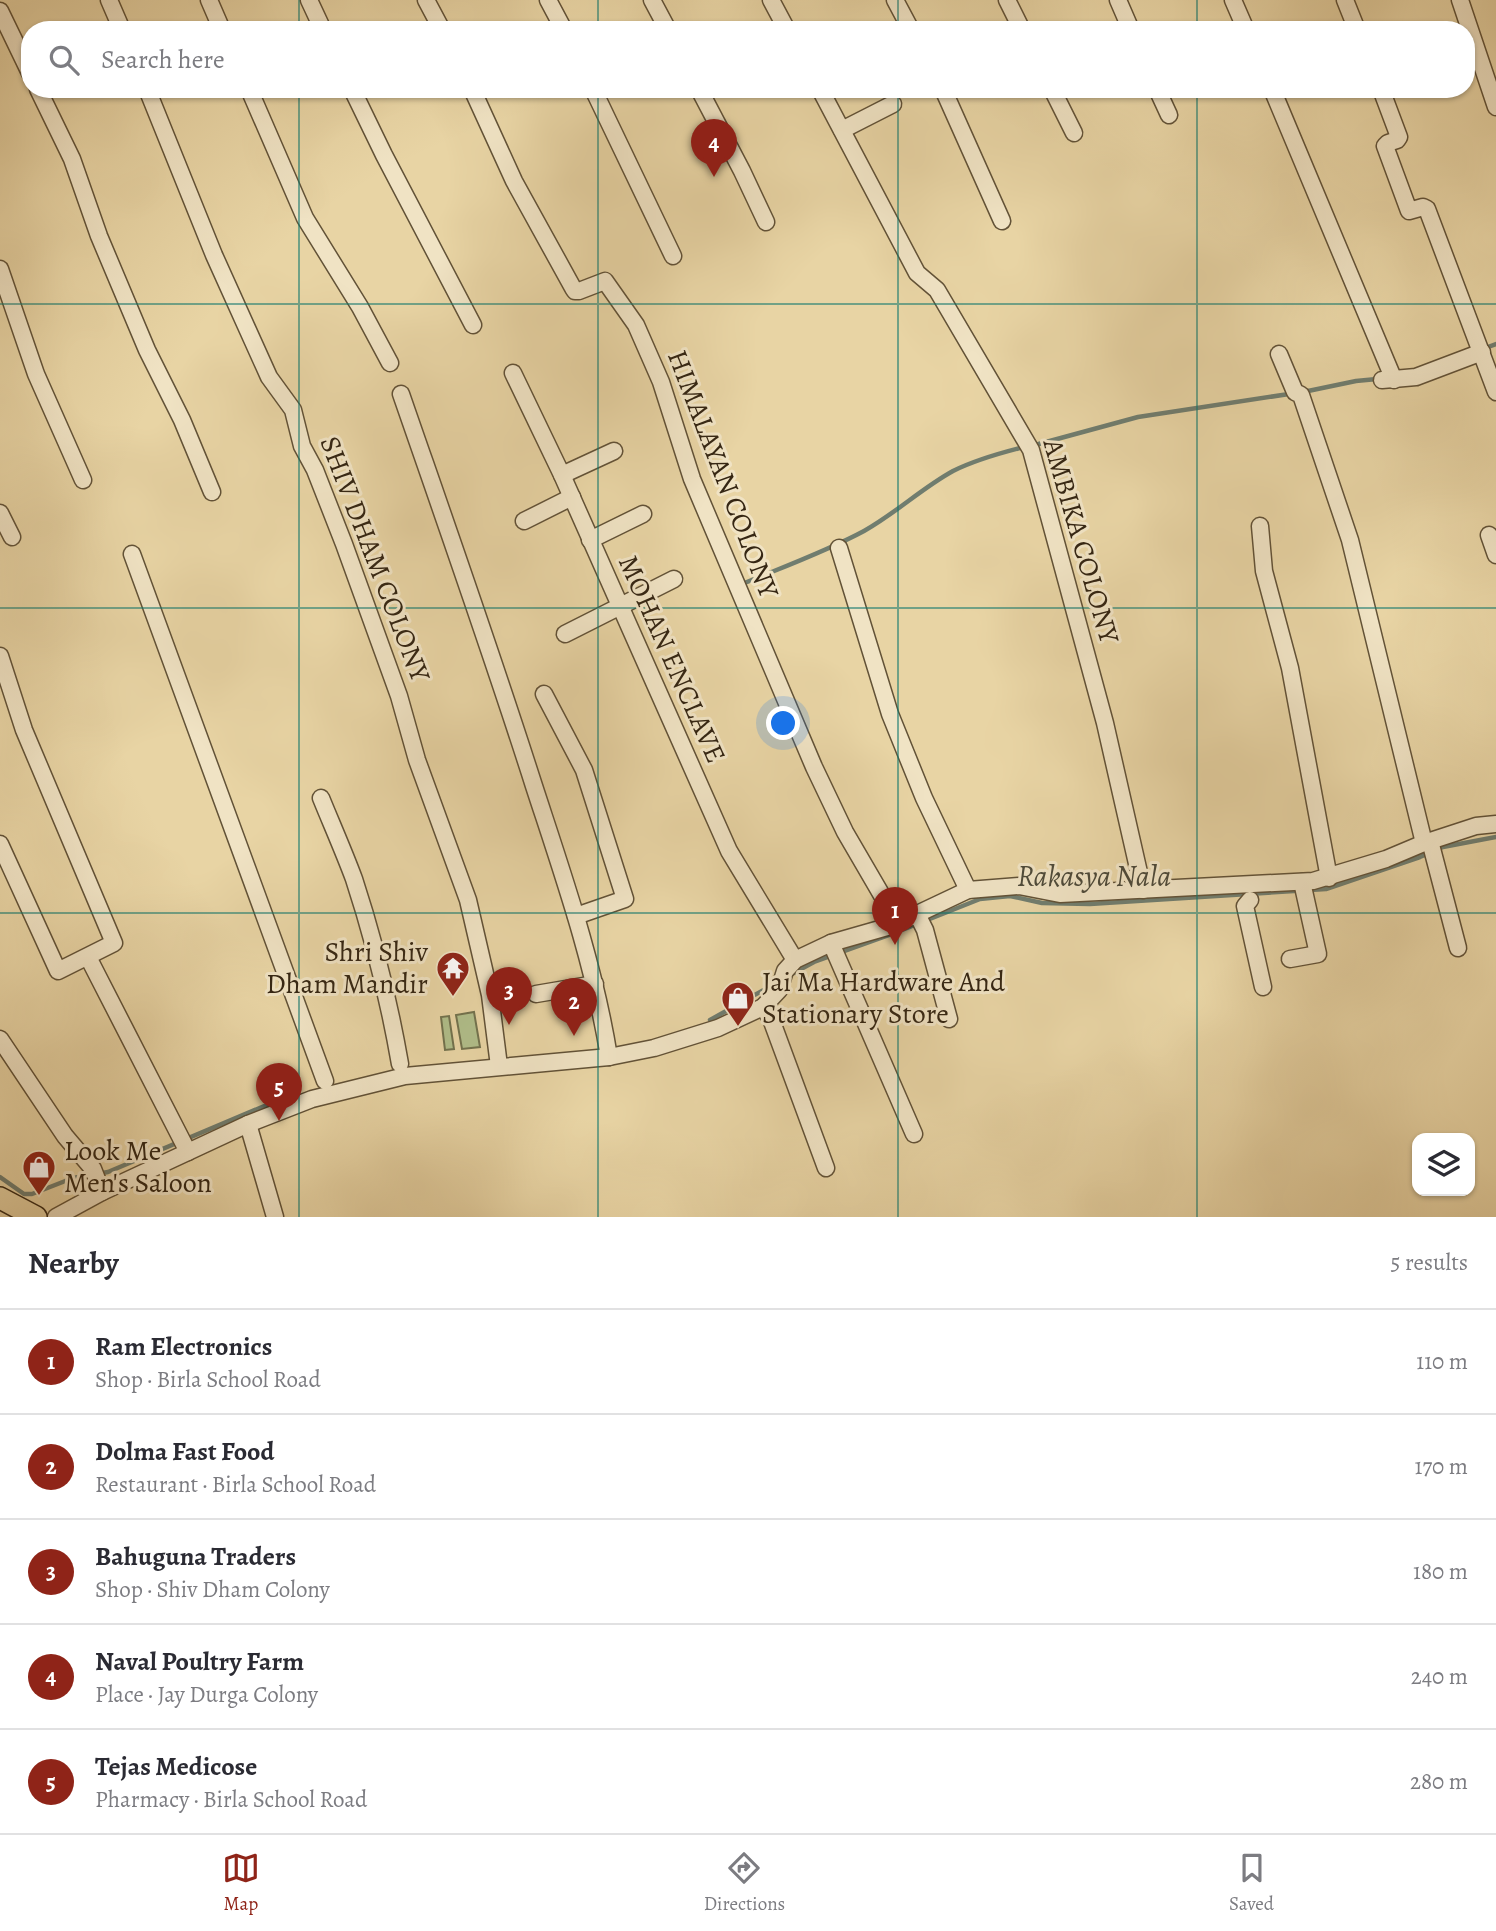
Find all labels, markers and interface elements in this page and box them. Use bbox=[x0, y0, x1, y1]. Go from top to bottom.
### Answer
search box bbox=[21, 21, 1475, 98]
icon: search bbox=[45, 41, 83, 79]
text: Search here bbox=[101, 42, 225, 77]
pin: 4 bbox=[691, 119, 737, 177]
street label: HIMALAYAN COLONY bbox=[658, 345, 788, 604]
street label: SHIV DHAM COLONY bbox=[311, 431, 440, 688]
street label: AMBIKA COLONY bbox=[1033, 433, 1129, 649]
street label: MOHAN ENCLAVE bbox=[609, 549, 735, 769]
your location bbox=[766, 706, 800, 740]
water label: Rakasya Nala bbox=[1017, 856, 1171, 896]
pin: 1 bbox=[872, 887, 918, 945]
place label: Shri Shiv Dham Mandir bbox=[266, 933, 429, 1003]
temple icon: Shri Shiv Dham Mandir bbox=[434, 949, 472, 998]
place label: Jai Ma Hardware And Stationary Store bbox=[762, 963, 1006, 1033]
pin: 3 bbox=[486, 967, 532, 1025]
pin: 2 bbox=[551, 978, 597, 1036]
shop icon: Jai Ma Hardware And Stationary Store bbox=[719, 979, 757, 1028]
pin: 5 bbox=[256, 1063, 302, 1121]
place label: Look Me Men's Saloon bbox=[64, 1132, 212, 1202]
map controls bbox=[1412, 1133, 1475, 1196]
button: layers bbox=[1412, 1133, 1475, 1196]
shop icon: Look Me Men's Saloon bbox=[20, 1148, 58, 1197]
text: Nearby bbox=[28, 1243, 119, 1283]
text: 5 results bbox=[1391, 1247, 1468, 1278]
text: Ram Electronics bbox=[95, 1329, 272, 1364]
text: 1 bbox=[47, 1346, 55, 1377]
text: 110 m bbox=[1416, 1346, 1468, 1377]
text: Shop · Birla School Road bbox=[95, 1364, 321, 1395]
text: Dolma Fast Food bbox=[95, 1434, 274, 1469]
text: 2 bbox=[45, 1451, 57, 1482]
text: 170 m bbox=[1415, 1451, 1468, 1482]
text: Restaurant · Birla School Road bbox=[95, 1469, 376, 1500]
text: Bahuguna Traders bbox=[95, 1539, 296, 1574]
text: 3 bbox=[46, 1556, 56, 1587]
text: 180 m bbox=[1413, 1556, 1468, 1587]
text: Shop · Shiv Dham Colony bbox=[95, 1574, 330, 1605]
text: Naval Poultry Farm bbox=[95, 1644, 304, 1679]
text: 4 bbox=[46, 1661, 56, 1692]
text: 240 m bbox=[1411, 1661, 1468, 1692]
text: Place · Jay Durga Colony bbox=[95, 1679, 318, 1710]
text: Tejas Medicose bbox=[95, 1749, 257, 1784]
text: 5 bbox=[46, 1766, 56, 1797]
text: 280 m bbox=[1410, 1766, 1468, 1797]
text: Pharmacy · Birla School Road bbox=[95, 1784, 367, 1815]
tab: Map bbox=[222, 1849, 260, 1917]
tab: Directions bbox=[704, 1849, 785, 1917]
tab: Saved bbox=[1229, 1849, 1274, 1917]

